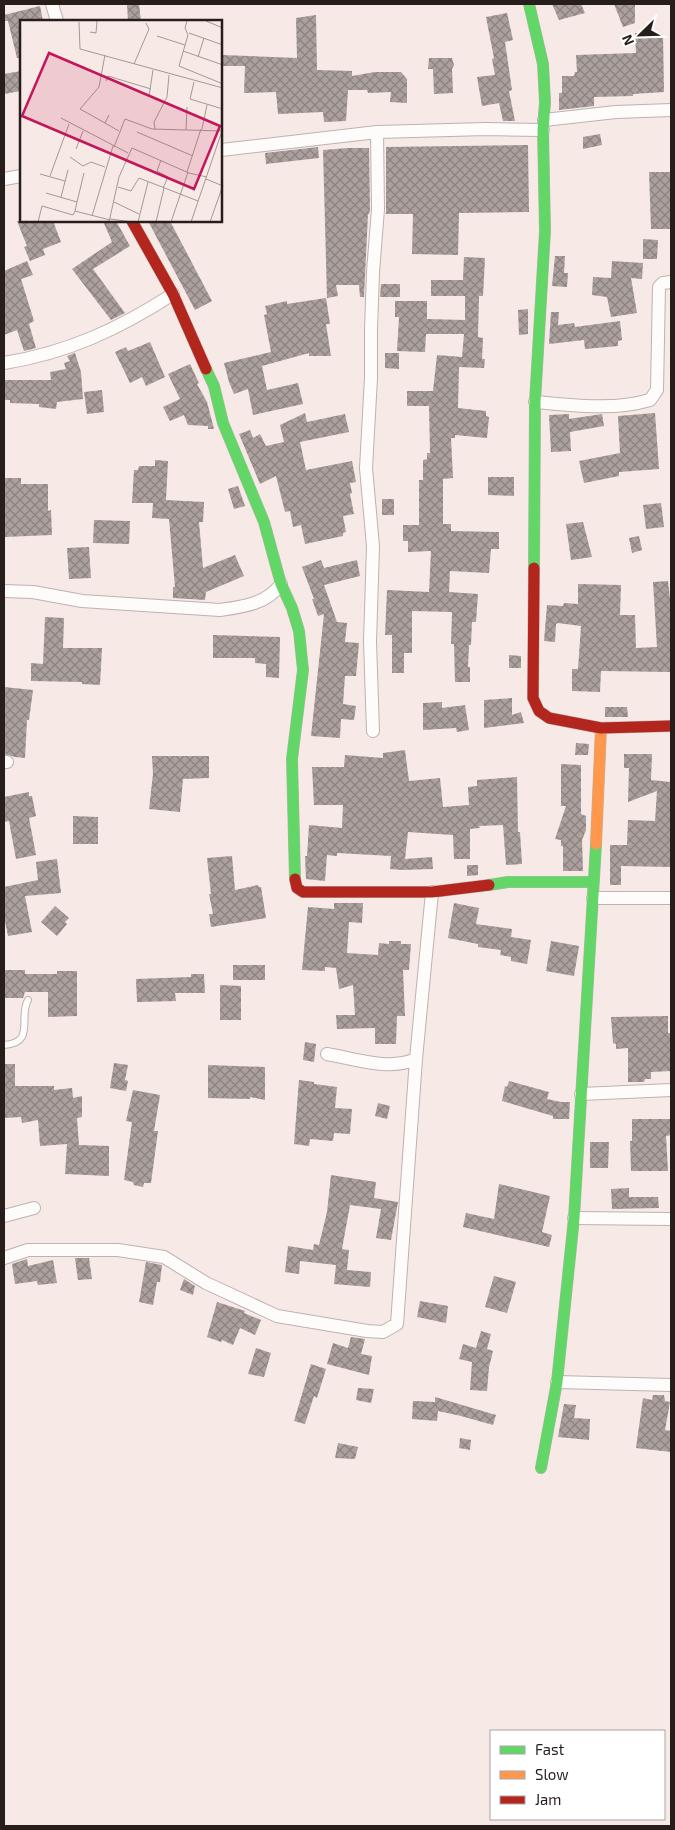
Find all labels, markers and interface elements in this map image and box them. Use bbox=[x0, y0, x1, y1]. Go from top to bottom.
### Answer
north arrow bbox=[615, 10, 665, 60]
inset map bbox=[20, 20, 222, 222]
text: N bbox=[618, 32, 637, 48]
legend bbox=[490, 1730, 665, 1820]
text: Fast bbox=[535, 1740, 565, 1758]
text: Slow bbox=[535, 1765, 569, 1783]
text: Jam bbox=[535, 1790, 561, 1808]

